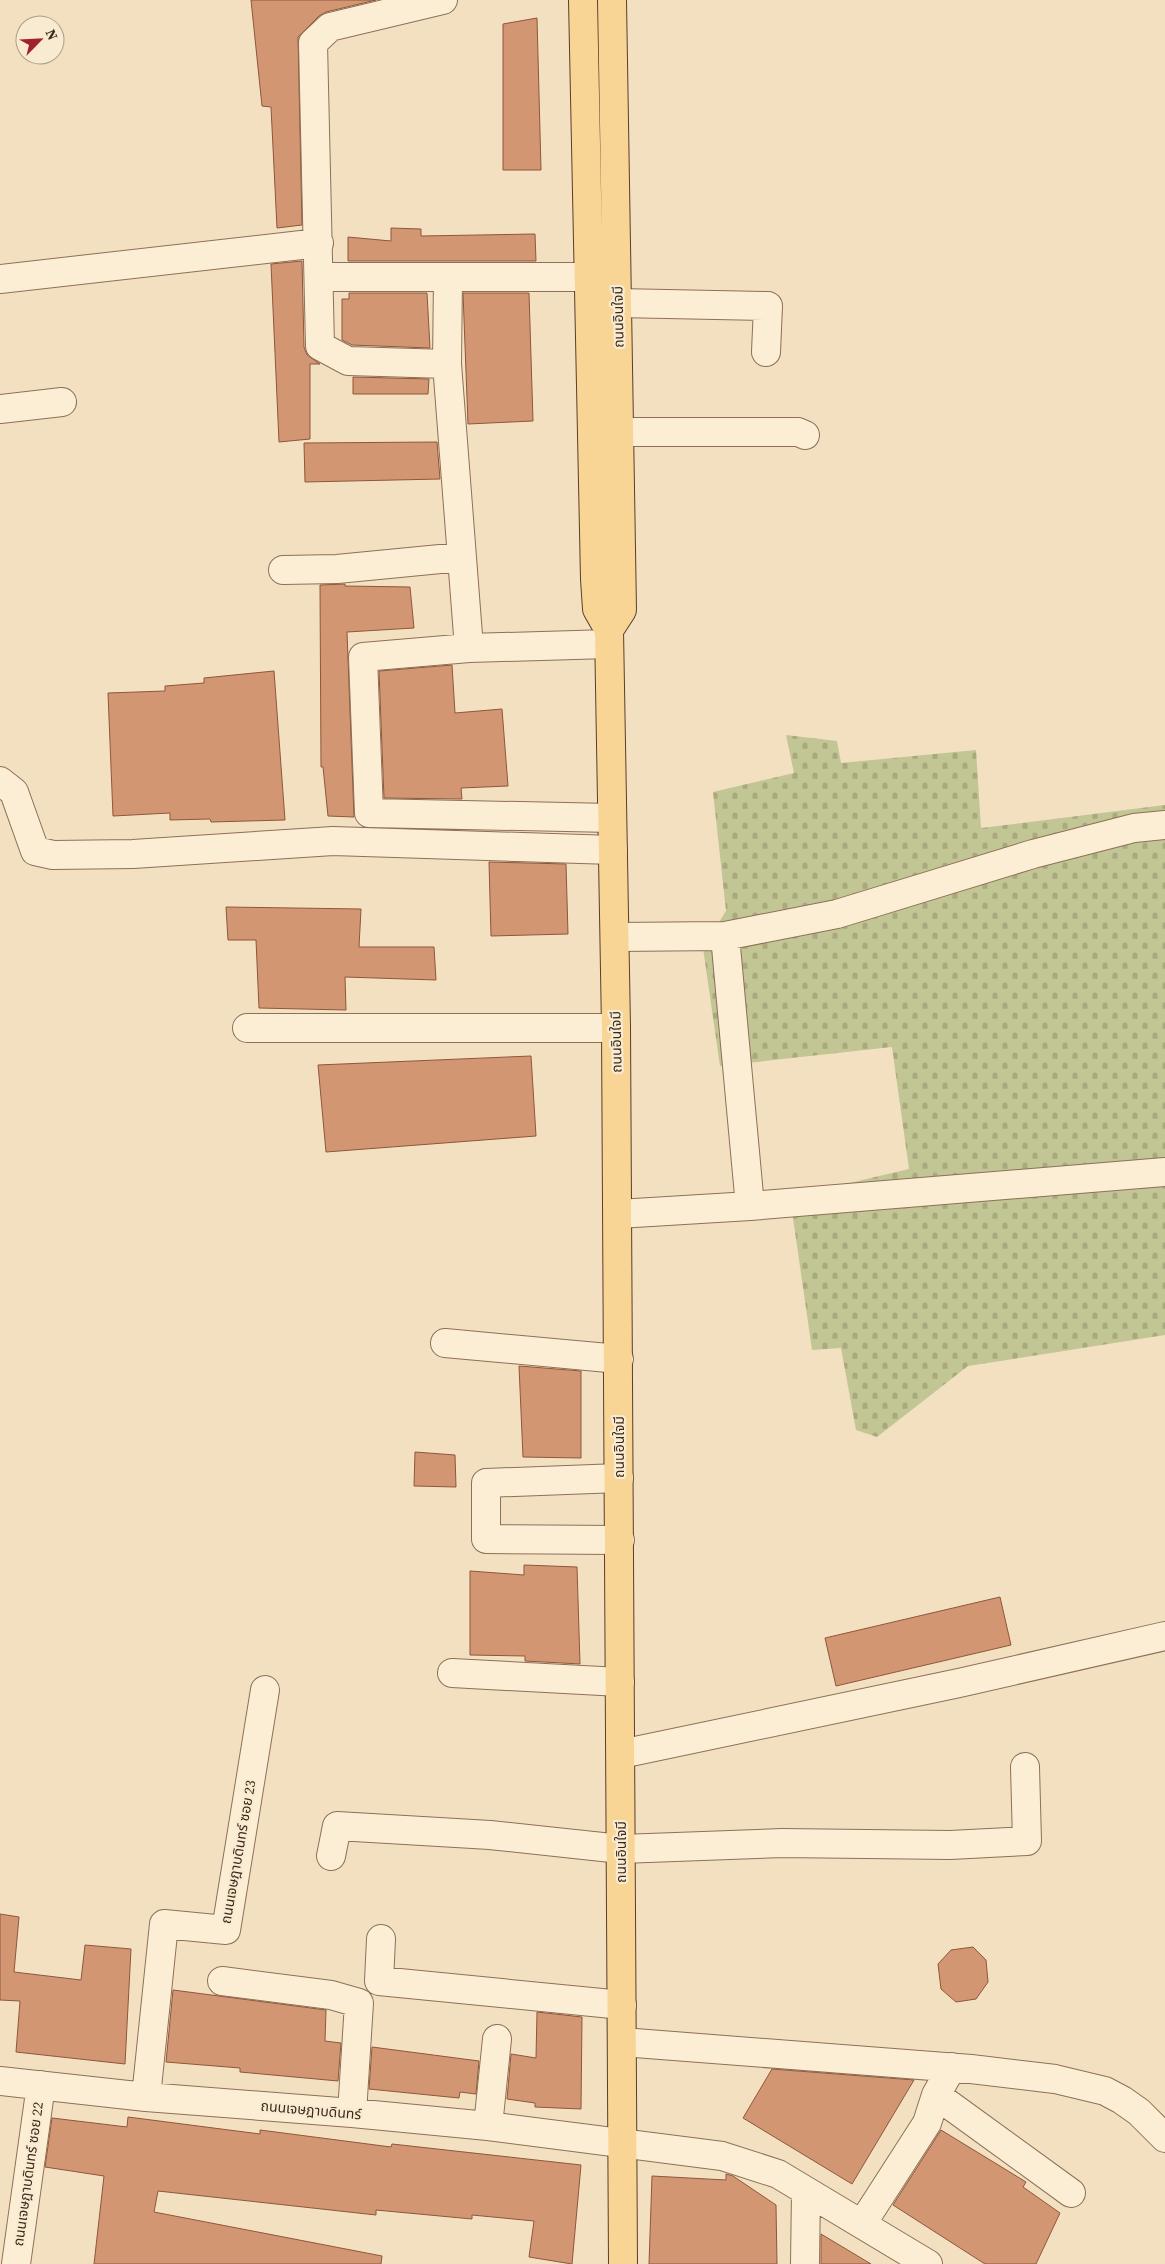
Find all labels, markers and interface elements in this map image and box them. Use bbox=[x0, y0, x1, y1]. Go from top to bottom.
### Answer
north arrow bbox=[15, 15, 65, 65]
text: N bbox=[41, 26, 63, 43]
street label: ถนนอินใจมี bbox=[607, 286, 629, 348]
street label: ถนนอินใจมี bbox=[605, 1011, 627, 1073]
street label: ถนนอินใจมี bbox=[609, 1416, 629, 1478]
street label: ถนนเจษฎาบดินทร์ ซอย 23 bbox=[216, 1779, 260, 1925]
street label: ถนนอินใจมี bbox=[611, 1821, 631, 1883]
street label: ถนนเจษฎาบดินทร์ bbox=[260, 2096, 363, 2124]
street label: ถนนเจษฎาบดินทร์ ซอย 22 bbox=[8, 2101, 48, 2247]

